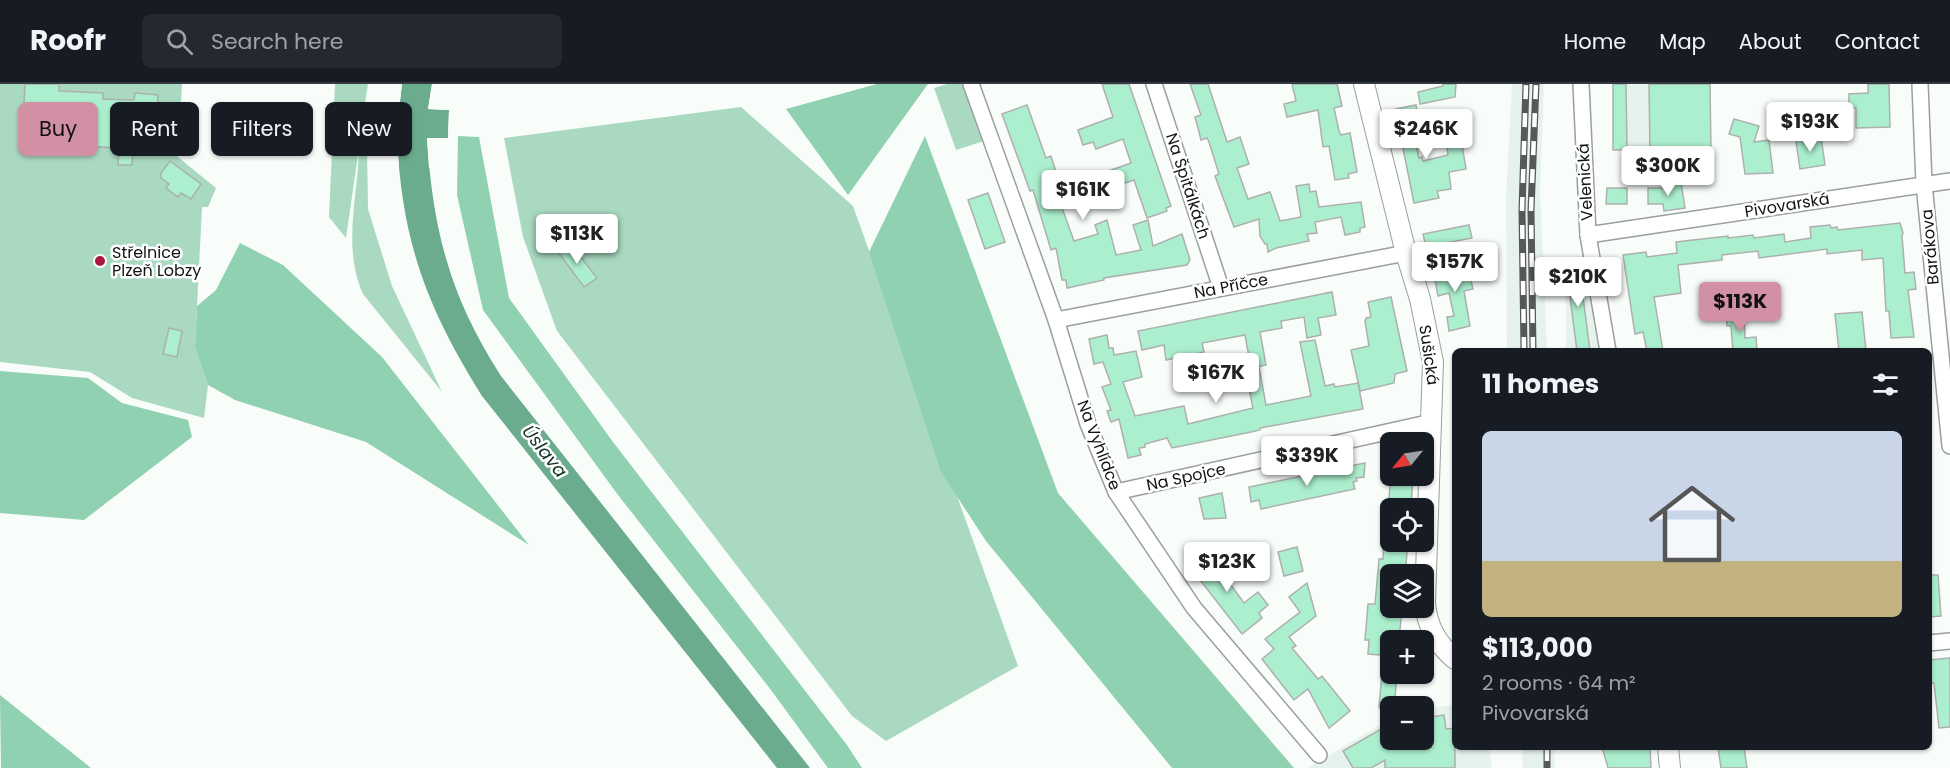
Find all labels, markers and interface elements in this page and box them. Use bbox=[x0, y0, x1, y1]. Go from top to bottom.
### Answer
search box bbox=[142, 14, 562, 68]
text: Roofr bbox=[30, 21, 106, 60]
icon: search bbox=[163, 25, 196, 58]
text: Search here bbox=[211, 26, 344, 57]
text: Home bbox=[1564, 27, 1626, 56]
text: Map bbox=[1659, 27, 1706, 56]
text: About bbox=[1739, 27, 1802, 56]
text: Contact bbox=[1835, 27, 1920, 56]
chip: Buy bbox=[18, 102, 98, 156]
chip: Rent bbox=[110, 102, 199, 156]
chip: Filters bbox=[211, 102, 313, 156]
chip: New bbox=[325, 102, 412, 156]
pin: $193K bbox=[1768, 102, 1852, 153]
text: $193K bbox=[1780, 107, 1840, 135]
pin: $246K bbox=[1384, 109, 1468, 160]
text: $246K bbox=[1394, 114, 1458, 142]
street label: Na Špitálkách bbox=[1160, 130, 1216, 242]
street label: Velenická bbox=[1571, 143, 1599, 221]
pin: $300K bbox=[1626, 146, 1710, 197]
text: $300K bbox=[1635, 151, 1701, 179]
pin: $161K bbox=[1041, 170, 1125, 221]
text: $161K bbox=[1056, 175, 1110, 203]
street label: Pivovarská bbox=[1743, 187, 1831, 223]
street label: Barákova bbox=[1915, 208, 1945, 286]
pin: $113K bbox=[535, 214, 619, 265]
text: $113K bbox=[550, 219, 604, 247]
place label: Střelnice Plzeň Lobzy bbox=[112, 241, 201, 282]
pin: $157K bbox=[1413, 242, 1497, 293]
text: $157K bbox=[1426, 247, 1484, 275]
marker: Střelnice Plzeň Lobzy bbox=[93, 254, 107, 268]
pin: $210K bbox=[1536, 257, 1620, 308]
text: $210K bbox=[1548, 262, 1608, 290]
street label: Na Příčce bbox=[1192, 268, 1270, 304]
pin: $113K bbox=[1698, 282, 1782, 333]
text: $113K bbox=[1713, 287, 1767, 315]
street label: Sušická bbox=[1413, 323, 1445, 387]
pin: $167K bbox=[1174, 353, 1258, 404]
text: $167K bbox=[1187, 358, 1245, 386]
text: 11 homes bbox=[1482, 366, 1599, 402]
icon: filters bbox=[1869, 368, 1902, 401]
street label: Na Vyhlídce bbox=[1071, 397, 1127, 493]
water label: Úslava bbox=[517, 419, 573, 483]
north arrow bbox=[1380, 432, 1434, 486]
map controls bbox=[1380, 432, 1434, 750]
pin: $339K bbox=[1265, 436, 1349, 487]
text: $339K bbox=[1275, 441, 1339, 469]
street label: Na Spojce bbox=[1144, 457, 1228, 497]
icon: home bbox=[1638, 470, 1746, 578]
button: locate bbox=[1380, 498, 1434, 552]
pin: $123K bbox=[1185, 542, 1269, 593]
text: $123K bbox=[1198, 547, 1256, 575]
button: layers bbox=[1380, 564, 1434, 618]
button: + bbox=[1380, 630, 1434, 684]
text: $113,000 bbox=[1482, 630, 1593, 666]
text: 2 rooms · 64 m² bbox=[1482, 669, 1636, 697]
button: − bbox=[1380, 696, 1434, 750]
text: Pivovarská bbox=[1482, 699, 1589, 727]

